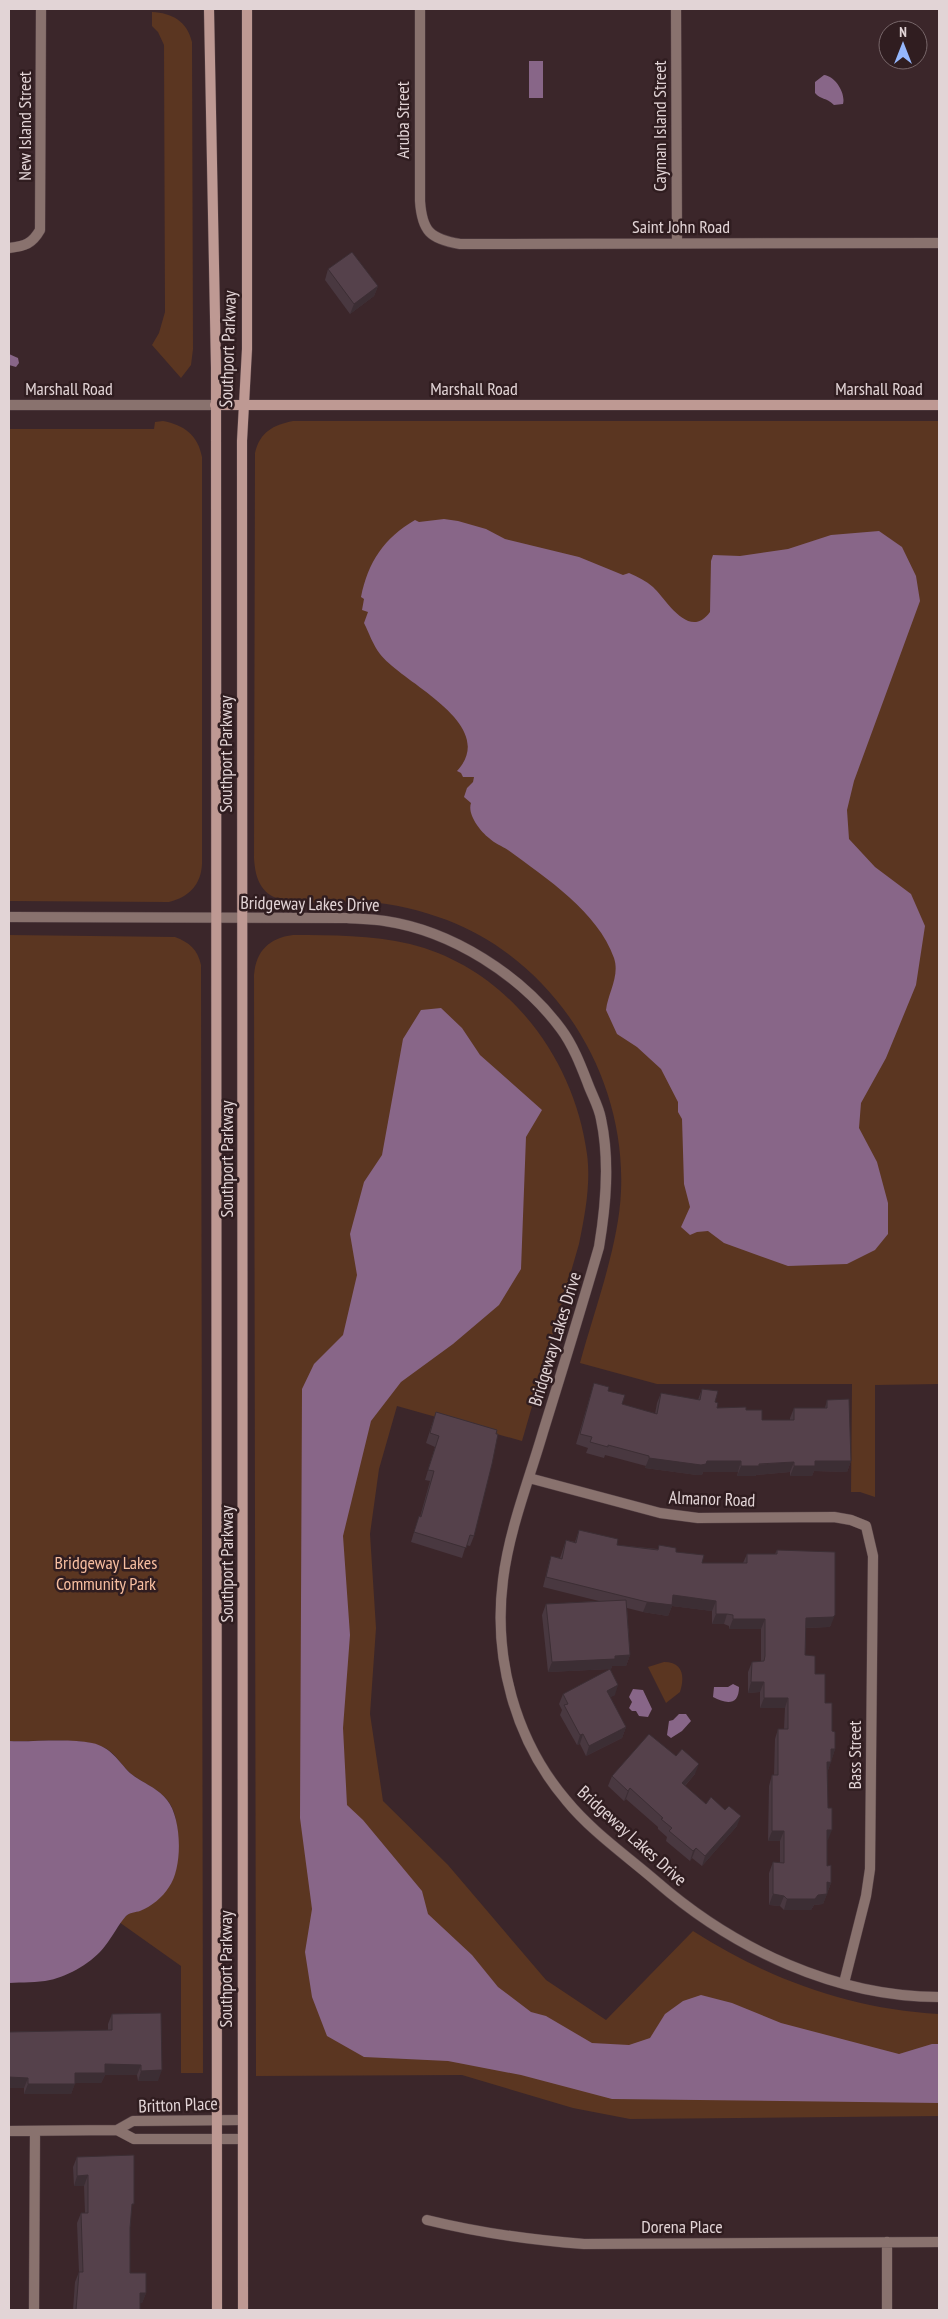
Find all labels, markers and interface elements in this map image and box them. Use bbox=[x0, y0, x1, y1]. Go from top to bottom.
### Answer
north arrow bbox=[878, 20, 928, 70]
text: N bbox=[899, 23, 907, 41]
street label: Cayman Island Street bbox=[648, 60, 671, 192]
street label: New Island Street bbox=[13, 71, 36, 181]
street label: Aruba Street bbox=[391, 81, 414, 159]
street label: Saint John Road bbox=[632, 215, 730, 238]
street label: Southport Parkway bbox=[214, 290, 241, 408]
street label: Marshall Road bbox=[25, 377, 113, 400]
street label: Marshall Road bbox=[430, 377, 518, 400]
street label: Marshall Road bbox=[835, 377, 923, 400]
street label: Southport Parkway bbox=[214, 695, 237, 813]
street label: Bridgeway Lakes Drive bbox=[240, 891, 380, 916]
street label: Southport Parkway bbox=[215, 1100, 238, 1218]
street label: Bridgeway Lakes Drive bbox=[523, 1269, 586, 1409]
street label: Almanor Road bbox=[668, 1485, 756, 1512]
street label: Southport Parkway bbox=[215, 1505, 238, 1623]
park label: Bridgeway Lakes Community Park bbox=[55, 1551, 157, 1595]
street label: Bass Street bbox=[843, 1720, 866, 1789]
street label: Bridgeway Lakes Drive bbox=[573, 1780, 692, 1891]
street label: Southport Parkway bbox=[214, 1910, 237, 2028]
street label: Britton Place bbox=[138, 2092, 218, 2117]
street label: Dorena Place bbox=[641, 2215, 723, 2238]

